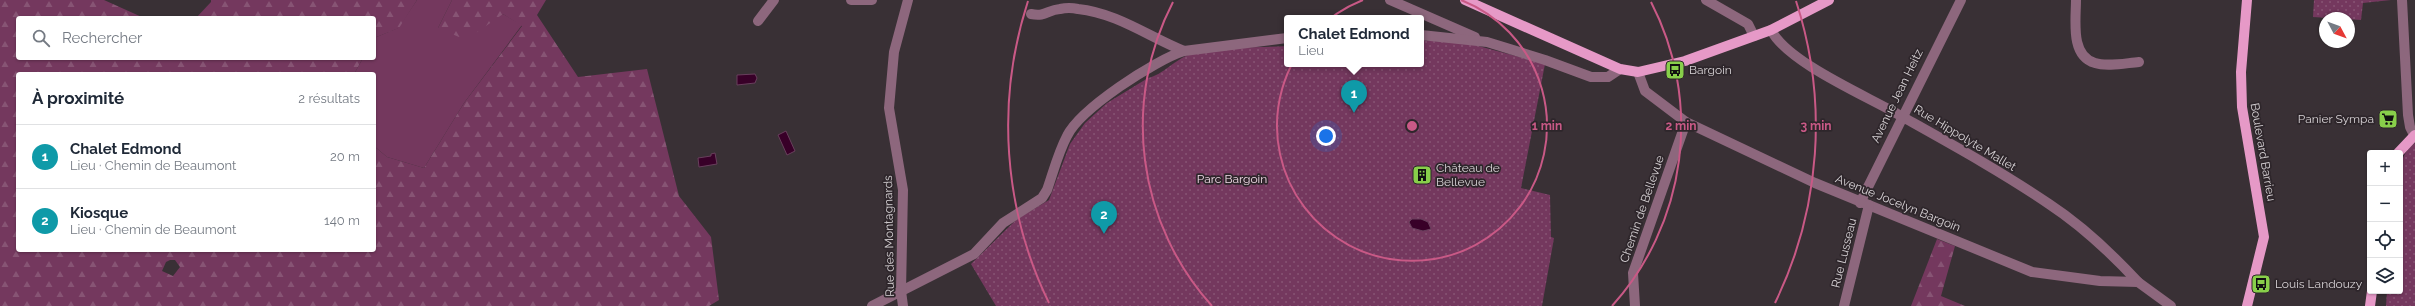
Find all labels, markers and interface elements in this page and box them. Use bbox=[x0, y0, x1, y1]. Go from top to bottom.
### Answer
north arrow bbox=[2319, 12, 2355, 48]
popup bbox=[1284, 15, 1424, 67]
search box bbox=[16, 16, 376, 60]
text: Chalet Edmond bbox=[1298, 25, 1410, 43]
icon: search bbox=[30, 27, 52, 49]
text: Rechercher bbox=[62, 29, 142, 47]
text: Lieu bbox=[1298, 43, 1324, 58]
street label: Avenue Jean Heitz bbox=[1868, 47, 1926, 145]
bus stop icon: Bargoin bbox=[1664, 59, 1686, 81]
place label: Bargoin bbox=[1689, 63, 1732, 77]
pin: 1 bbox=[1341, 80, 1367, 113]
text: À proximité bbox=[32, 88, 124, 108]
text: 2 résultats bbox=[298, 91, 360, 106]
street label: Rue Hippolyte Mallet bbox=[1911, 102, 2019, 174]
street label: Boulevard Barrieu bbox=[2247, 102, 2279, 202]
supermarket icon: Panier Sympa bbox=[2377, 108, 2399, 130]
place label: Panier Sympa bbox=[2298, 112, 2374, 126]
centre of rings bbox=[1405, 119, 1419, 133]
text: 1 min bbox=[1532, 119, 1562, 133]
text: 2 min bbox=[1665, 119, 1697, 133]
text: 3 min bbox=[1800, 119, 1832, 133]
your location bbox=[1316, 126, 1336, 146]
text: Chalet Edmond bbox=[70, 140, 181, 158]
text: 1 bbox=[42, 149, 48, 164]
text: 20 m bbox=[330, 149, 360, 164]
map controls bbox=[2367, 150, 2403, 294]
button: + bbox=[2367, 150, 2403, 186]
street label: Chemin de Bellevue bbox=[1617, 154, 1667, 264]
text: Lieu · Chemin de Beaumont bbox=[70, 158, 236, 173]
place label: Château de Bellevue bbox=[1436, 161, 1500, 189]
building icon: Château de Bellevue bbox=[1411, 164, 1433, 186]
street label: Avenue Jocelyn Bargoin bbox=[1833, 171, 1963, 235]
park label: Parc Bargoin bbox=[1197, 172, 1267, 186]
street label: Rue des Montagnards bbox=[881, 175, 897, 297]
button: − bbox=[2367, 186, 2403, 222]
pin: 2 bbox=[1091, 201, 1117, 234]
text: Kiosque bbox=[70, 204, 128, 222]
text: 2 bbox=[41, 213, 49, 228]
text: 140 m bbox=[324, 213, 360, 228]
street label: Rue Lusseau bbox=[1829, 217, 1859, 289]
text: Lieu · Chemin de Beaumont bbox=[70, 222, 236, 237]
button: locate bbox=[2367, 222, 2403, 258]
button: layers bbox=[2367, 258, 2403, 294]
bus stop icon: Louis Landouzy bbox=[2250, 273, 2272, 295]
place label: Louis Landouzy bbox=[2275, 277, 2363, 291]

